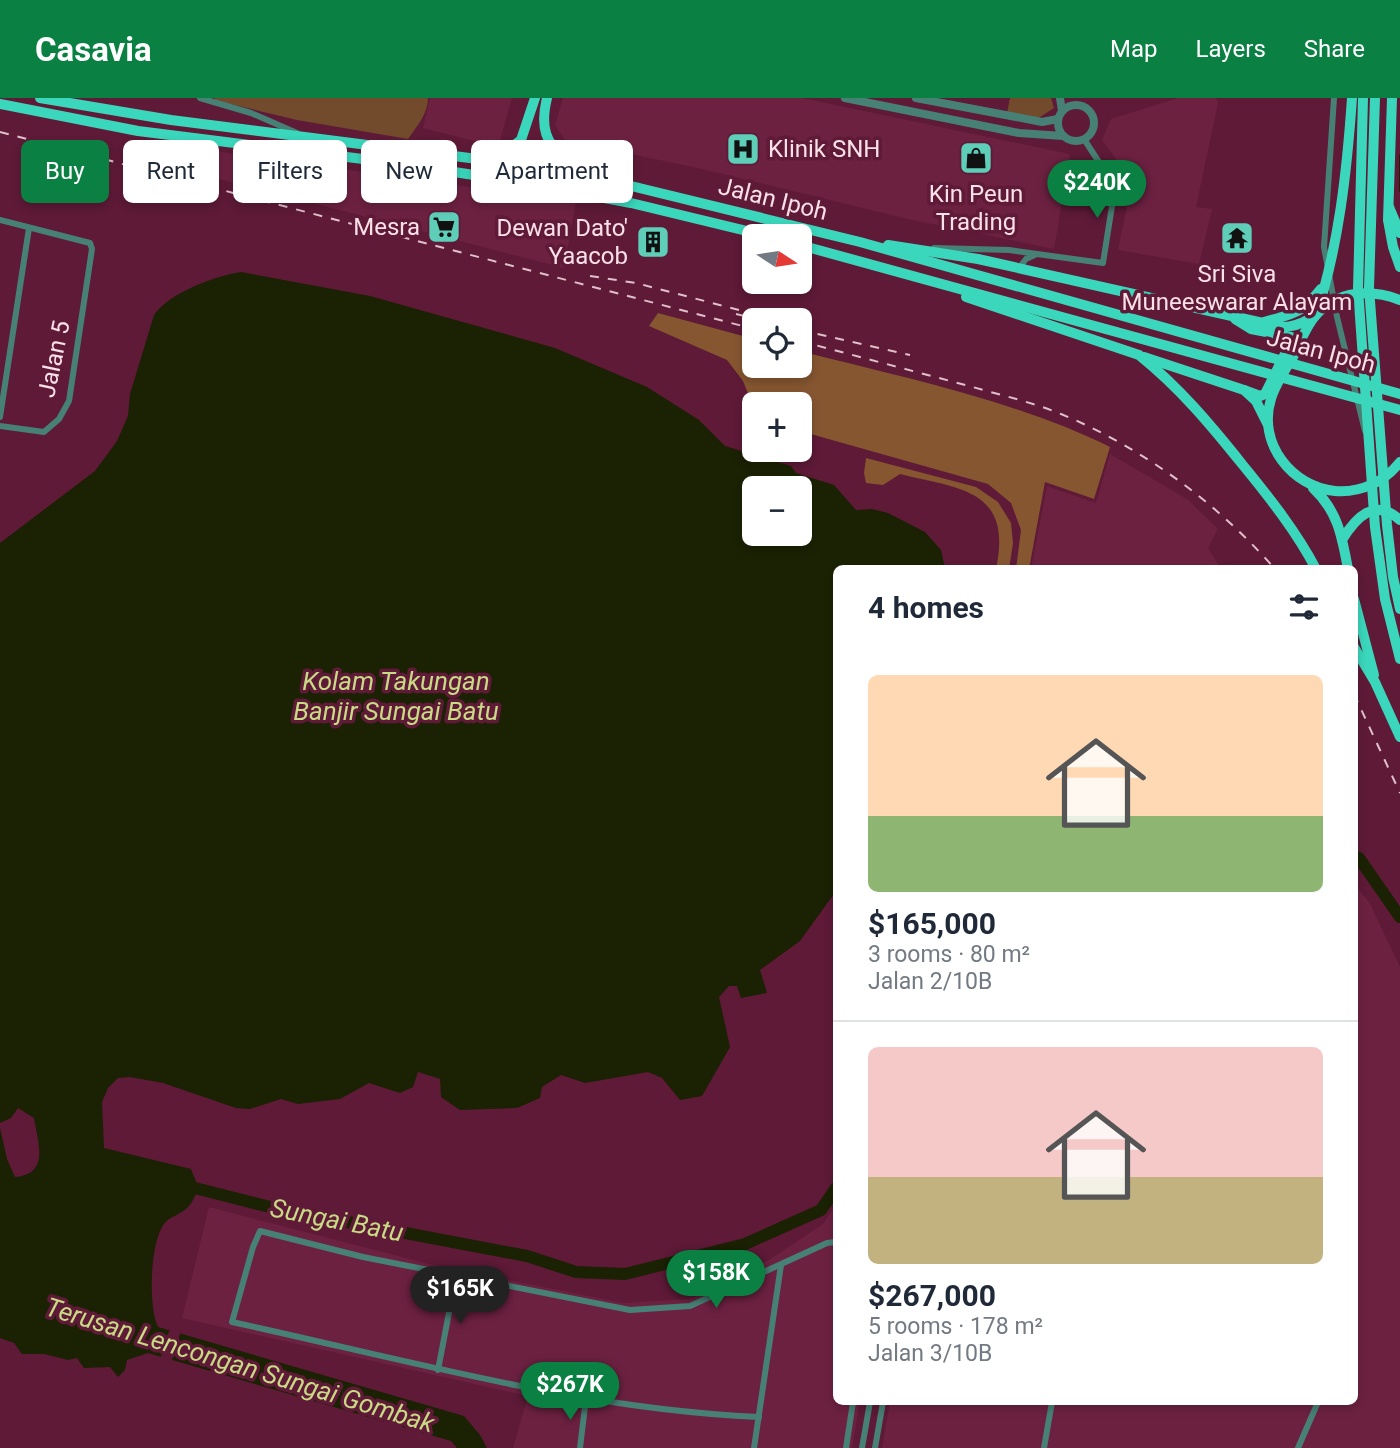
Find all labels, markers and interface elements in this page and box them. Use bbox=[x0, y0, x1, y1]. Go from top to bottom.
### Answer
text: Casavia bbox=[35, 30, 152, 69]
text: Map bbox=[1110, 35, 1158, 63]
text: Layers bbox=[1196, 35, 1266, 63]
text: Share bbox=[1304, 35, 1365, 63]
hospital icon: Klinik SNH bbox=[724, 130, 762, 168]
place label: Klinik SNH bbox=[768, 135, 880, 163]
shop icon: Kin Peun Trading bbox=[957, 139, 995, 177]
chip: Buy bbox=[21, 140, 109, 203]
chip: Rent bbox=[123, 140, 219, 203]
chip: Filters bbox=[233, 140, 347, 203]
chip: New bbox=[361, 140, 457, 203]
chip: Apartment bbox=[471, 140, 633, 203]
pin: $240K bbox=[1048, 160, 1146, 220]
text: $240K bbox=[1063, 169, 1131, 196]
street label: Jalan Ipoh bbox=[716, 172, 830, 226]
place label: Kin Peun Trading bbox=[929, 180, 1023, 236]
supermarket icon: Mesra bbox=[425, 208, 463, 246]
place label: Mesra bbox=[353, 213, 420, 241]
place label: Dewan Dato' Yaacob bbox=[497, 214, 628, 270]
temple icon: Sri Siva Muneeswarar Alayam bbox=[1218, 219, 1256, 257]
building icon: Dewan Dato' Yaacob bbox=[634, 223, 672, 261]
north arrow bbox=[742, 224, 812, 294]
map controls bbox=[742, 224, 812, 546]
place label: Sri Siva Muneeswarar Alayam bbox=[1122, 260, 1352, 316]
button: locate bbox=[742, 308, 812, 378]
street label: Jalan 5 bbox=[32, 318, 76, 400]
street label: Jalan Ipoh bbox=[1264, 323, 1378, 379]
button: + bbox=[742, 392, 812, 462]
button: − bbox=[742, 476, 812, 546]
icon: filters bbox=[1285, 588, 1323, 626]
text: 4 homes bbox=[868, 590, 984, 625]
water label: Kolam Takungan Banjir Sungai Batu bbox=[293, 666, 499, 726]
icon: home bbox=[1033, 720, 1159, 846]
text: $165,000 bbox=[868, 906, 996, 941]
text: 3 rooms · 80 m² bbox=[868, 941, 1030, 968]
text: Jalan 2/10B bbox=[868, 968, 992, 995]
icon: home bbox=[1033, 1092, 1159, 1218]
water label: Sungai Batu bbox=[268, 1192, 406, 1248]
pin: $158K bbox=[667, 1250, 765, 1310]
text: $158K bbox=[682, 1259, 750, 1286]
pin: $165K bbox=[411, 1266, 509, 1326]
text: $165K bbox=[426, 1275, 494, 1302]
text: $267,000 bbox=[868, 1278, 996, 1313]
water label: Terusan Lencongan Sungai Gombak bbox=[42, 1291, 439, 1439]
text: 5 rooms · 178 m² bbox=[868, 1313, 1043, 1340]
text: Jalan 3/10B bbox=[868, 1340, 992, 1367]
pin: $267K bbox=[521, 1362, 619, 1422]
text: $267K bbox=[536, 1371, 604, 1398]

